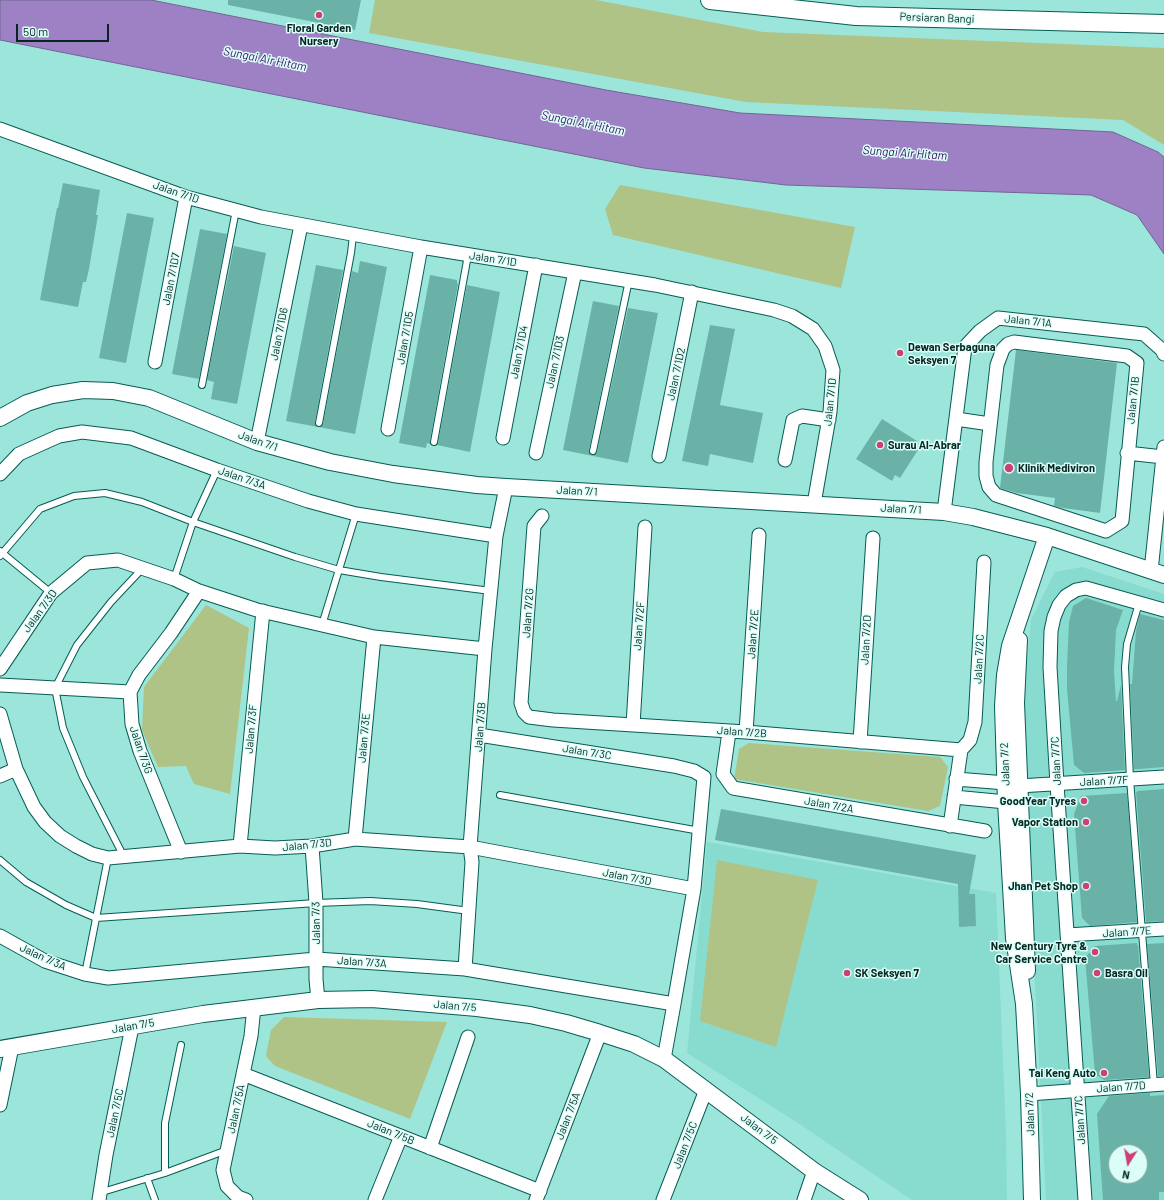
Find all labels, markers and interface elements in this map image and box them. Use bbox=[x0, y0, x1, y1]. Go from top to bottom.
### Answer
marker: Floral Garden Nursery bbox=[314, 10, 324, 20]
street label: Persiaran Bangi bbox=[899, 10, 975, 26]
scale bar bbox=[18, 16, 111, 42]
place label: Floral Garden Nursery bbox=[287, 21, 351, 47]
text: 50 m bbox=[23, 24, 48, 38]
water label: Sungai Air Hitam bbox=[222, 44, 308, 74]
water label: Sungai Air Hitam bbox=[540, 108, 626, 138]
water label: Sungai Air Hitam bbox=[862, 143, 948, 163]
street label: Jalan 7/1D bbox=[151, 178, 201, 206]
street label: Jalan 7/1D bbox=[468, 249, 518, 269]
street label: Jalan 7/1D7 bbox=[159, 252, 183, 306]
street label: Jalan 7/1D6 bbox=[267, 306, 291, 362]
street label: Jalan 7/1D5 bbox=[394, 311, 416, 365]
street label: Jalan 7/1A bbox=[1004, 312, 1052, 330]
street label: Jalan 7/1D4 bbox=[507, 324, 531, 380]
street label: Jalan 7/1D3 bbox=[543, 334, 567, 390]
place label: Dewan Serbaguna Seksyen 7 bbox=[908, 340, 996, 366]
street label: Jalan 7/1D2 bbox=[664, 346, 688, 402]
marker: Dewan Serbaguna Seksyen 7 bbox=[895, 348, 905, 358]
street label: Jalan 7/1B bbox=[1124, 375, 1142, 425]
street label: Jalan 7/1D bbox=[821, 378, 839, 426]
street label: Jalan 7/1 bbox=[236, 428, 280, 454]
place label: Surau Al-Abrar bbox=[888, 438, 961, 452]
marker: Surau Al-Abrar bbox=[875, 440, 885, 450]
place label: Klinik Mediviron bbox=[1018, 461, 1095, 475]
marker: Klinik Mediviron bbox=[1003, 462, 1015, 474]
street label: Jalan 7/3A bbox=[216, 464, 268, 492]
street label: Jalan 7/1 bbox=[556, 483, 598, 499]
street label: Jalan 7/1 bbox=[880, 501, 922, 517]
street label: Jalan 7/3D bbox=[20, 587, 60, 635]
street label: Jalan 7/2G bbox=[520, 588, 536, 638]
street label: Jalan 7/2F bbox=[631, 601, 647, 651]
street label: Jalan 7/2E bbox=[745, 609, 761, 659]
street label: Jalan 7/2D bbox=[858, 615, 874, 665]
street label: Jalan 7/2C bbox=[971, 634, 987, 684]
street label: Jalan 7/3B bbox=[472, 702, 488, 752]
street label: Jalan 7/3F bbox=[242, 704, 260, 754]
street label: Jalan 7/3E bbox=[355, 713, 373, 763]
street label: Jalan 7/3G bbox=[127, 724, 155, 776]
street label: Jalan 7/2B bbox=[717, 724, 767, 740]
street label: Jalan 7/7C bbox=[1048, 736, 1064, 786]
street label: Jalan 7/3C bbox=[562, 742, 612, 762]
street label: Jalan 7/2 bbox=[998, 742, 1012, 786]
street label: Jalan 7/7F bbox=[1079, 773, 1129, 789]
street label: Jalan 7/2A bbox=[803, 794, 855, 816]
place label: GoodYear Tyres bbox=[1000, 794, 1076, 808]
marker: GoodYear Tyres bbox=[1079, 796, 1089, 806]
place label: Vapor Station bbox=[1012, 815, 1078, 829]
marker: Vapor Station bbox=[1081, 817, 1091, 827]
street label: Jalan 7/3D bbox=[282, 836, 332, 854]
street label: Jalan 7/3D bbox=[601, 866, 653, 888]
place label: Jhan Pet Shop bbox=[1008, 879, 1078, 893]
marker: Jhan Pet Shop bbox=[1081, 881, 1091, 891]
street label: Jalan 7/3 bbox=[309, 901, 323, 945]
street label: Jalan 7/7E bbox=[1102, 924, 1152, 940]
place label: New Century Tyre & Car Service Centre bbox=[991, 939, 1087, 965]
street label: Jalan 7/3A bbox=[18, 941, 68, 973]
marker: New Century Tyre & Car Service Centre bbox=[1090, 947, 1100, 957]
street label: Jalan 7/3A bbox=[337, 954, 387, 970]
place label: SK Seksyen 7 bbox=[855, 966, 919, 980]
place label: Basra Oil bbox=[1105, 966, 1148, 980]
marker: SK Seksyen 7 bbox=[842, 968, 852, 978]
marker: Basra Oil bbox=[1092, 968, 1102, 978]
street label: Jalan 7/5 bbox=[433, 998, 477, 1014]
street label: Jalan 7/5 bbox=[111, 1016, 155, 1036]
place label: Tai Keng Auto bbox=[1029, 1066, 1096, 1080]
marker: Tai Keng Auto bbox=[1099, 1068, 1109, 1078]
street label: Jalan 7/7D bbox=[1096, 1079, 1146, 1095]
street label: Jalan 7/5A bbox=[224, 1083, 248, 1135]
street label: Jalan 7/5C bbox=[103, 1087, 127, 1139]
street label: Jalan 7/5A bbox=[553, 1091, 583, 1141]
street label: Jalan 7/2 bbox=[1023, 1092, 1037, 1136]
street label: Jalan 7/7C bbox=[1072, 1095, 1088, 1145]
street label: Jalan 7/5 bbox=[738, 1111, 780, 1147]
street label: Jalan 7/5B bbox=[365, 1117, 417, 1147]
street label: Jalan 7/5C bbox=[670, 1120, 700, 1170]
north arrow bbox=[1108, 1144, 1148, 1184]
text: N bbox=[1121, 1168, 1131, 1182]

